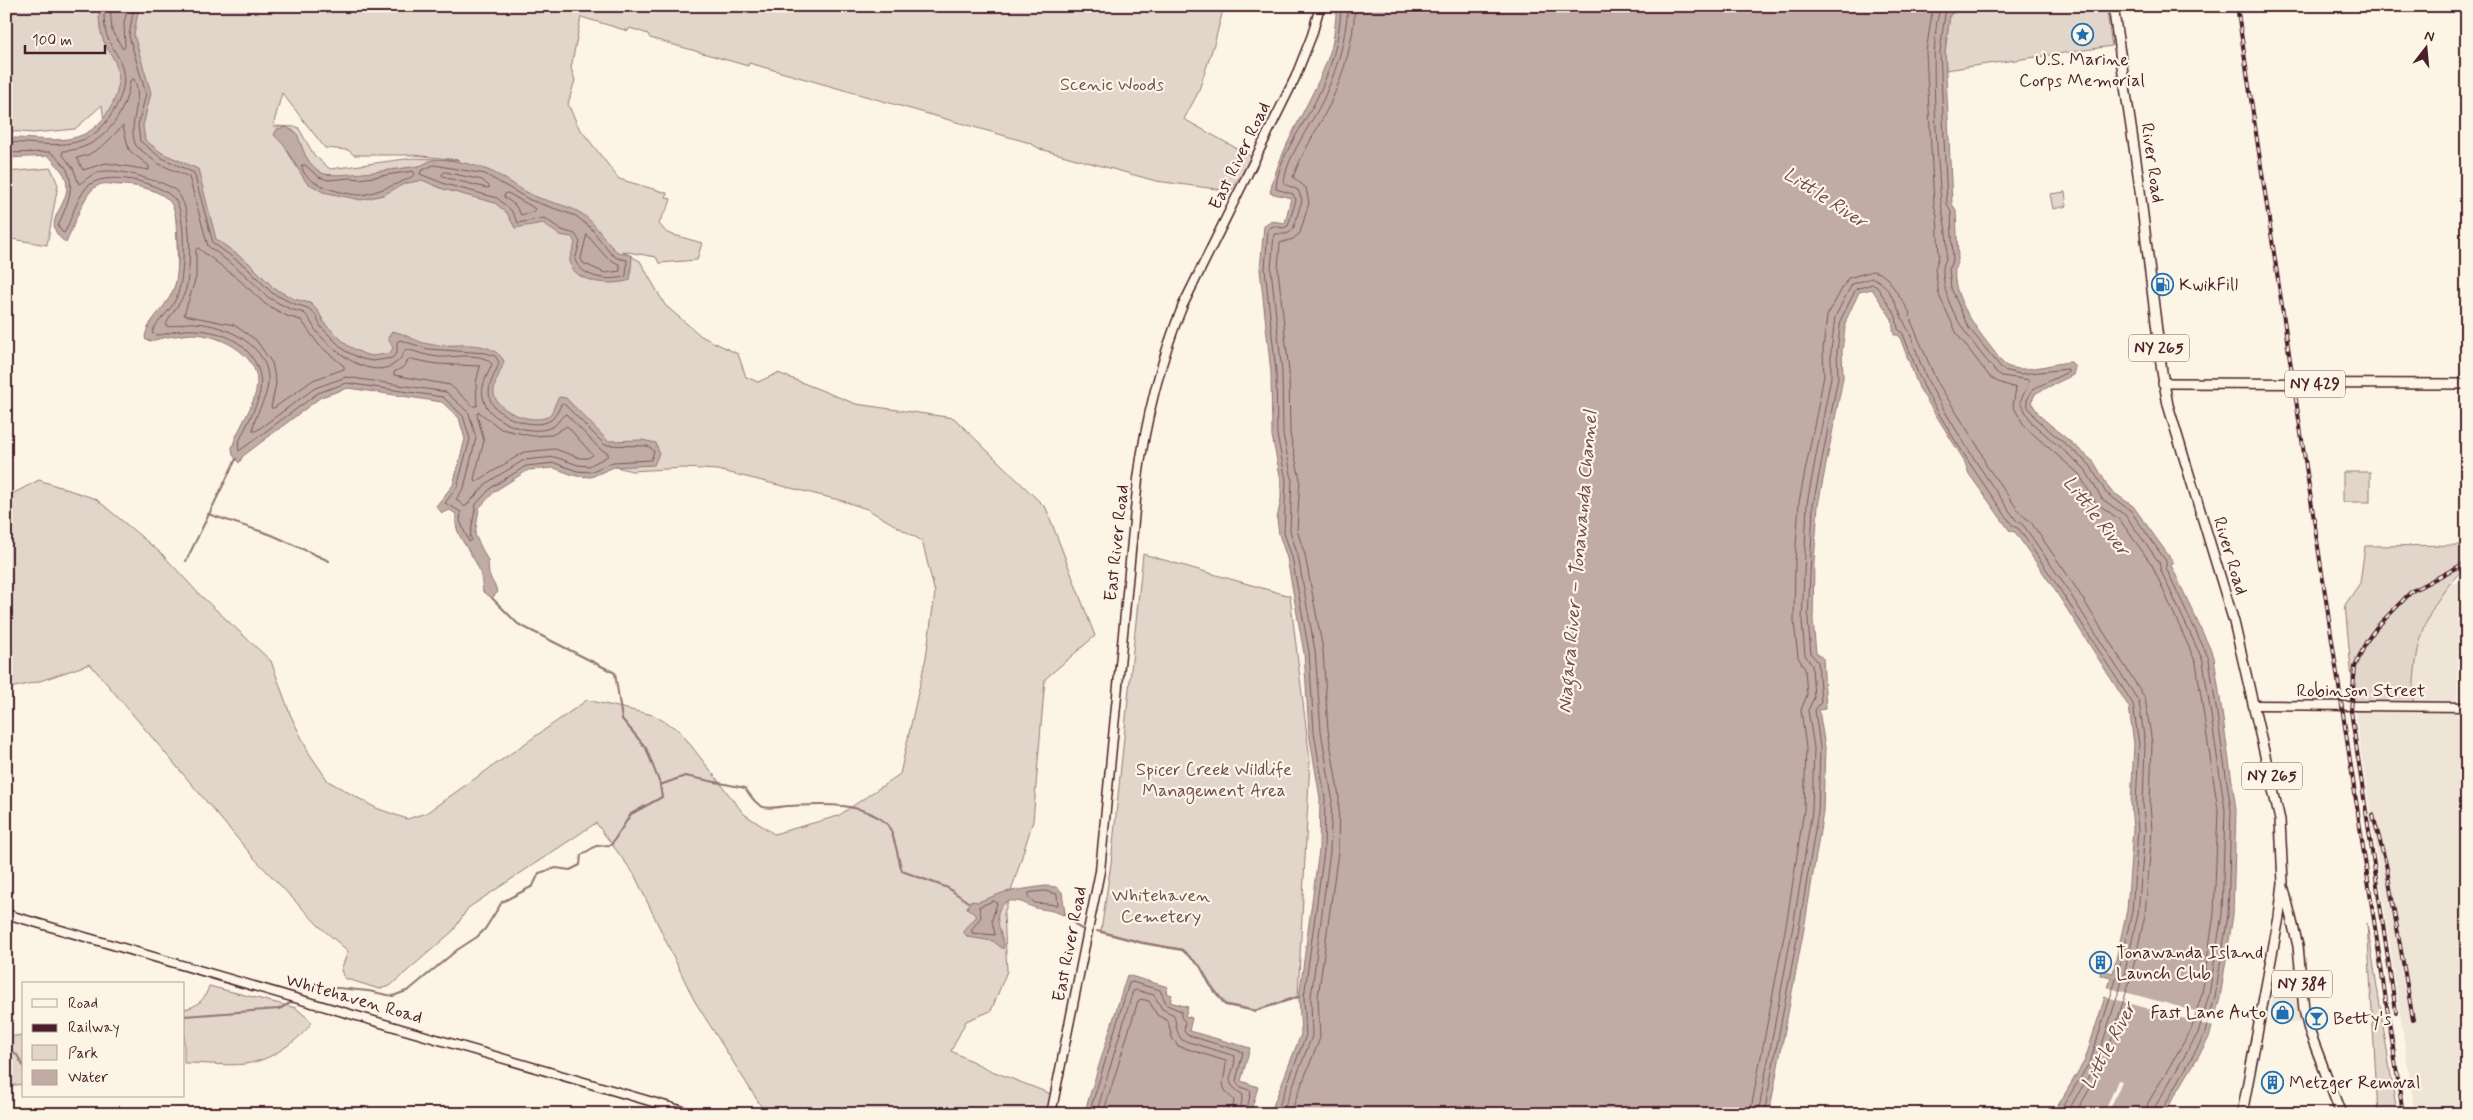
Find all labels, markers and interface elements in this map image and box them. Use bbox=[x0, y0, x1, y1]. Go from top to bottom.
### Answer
scale bar bbox=[25, 22, 105, 54]
north arrow bbox=[2400, 22, 2450, 72]
place icon: U.S. Marine Corps Memorial bbox=[2070, 23, 2094, 47]
text: N bbox=[2422, 27, 2436, 46]
text: 100 m bbox=[32, 31, 72, 51]
place label: U.S. Marine Corps Memorial bbox=[2019, 48, 2145, 93]
park label: Scenic Woods bbox=[1060, 73, 1164, 97]
street label: East River Road bbox=[1204, 98, 1276, 214]
street label: River Road bbox=[2135, 121, 2169, 205]
water label: Little River bbox=[1778, 162, 1873, 235]
fuel station icon: KwikFill bbox=[2151, 273, 2175, 297]
place label: KwikFill bbox=[2179, 273, 2238, 297]
road number: NY 265 bbox=[2129, 334, 2189, 362]
road number: NY 429 bbox=[2285, 370, 2345, 398]
water label: Niagara River – Tonawanda Channel bbox=[1552, 408, 1606, 715]
water label: Little River bbox=[2057, 471, 2136, 563]
street label: East River Road bbox=[1099, 484, 1135, 602]
street label: River Road bbox=[2207, 514, 2253, 598]
street label: Robinson Street bbox=[2296, 679, 2426, 703]
park label: Spicer Creek Wildlife Management Area bbox=[1136, 758, 1292, 804]
road number: NY 265 bbox=[2242, 762, 2302, 789]
street label: East River Road bbox=[1047, 884, 1093, 1004]
park label: Whitehaven Cemetery bbox=[1112, 884, 1210, 929]
place label: Tonawanda Island Launch Club bbox=[2116, 941, 2263, 986]
building icon: Tonawanda Island Launch Club bbox=[2088, 951, 2112, 975]
street label: Whitehaven Road bbox=[283, 968, 425, 1030]
road number: NY 384 bbox=[2272, 971, 2332, 998]
legend bbox=[22, 982, 185, 1098]
text: Road bbox=[68, 994, 98, 1014]
water label: Little River bbox=[2076, 997, 2143, 1094]
place label: Fast Lane Auto bbox=[2150, 1001, 2266, 1025]
shop icon: Fast Lane Auto bbox=[2270, 1001, 2294, 1025]
bar icon: Betty's bbox=[2305, 1007, 2329, 1031]
place label: Betty's bbox=[2333, 1007, 2391, 1031]
text: Railway bbox=[68, 1018, 120, 1038]
text: Park bbox=[68, 1044, 98, 1064]
text: Water bbox=[68, 1068, 108, 1088]
building icon: Metzger Removal bbox=[2261, 1071, 2285, 1095]
place label: Metzger Removal bbox=[2289, 1071, 2420, 1095]

